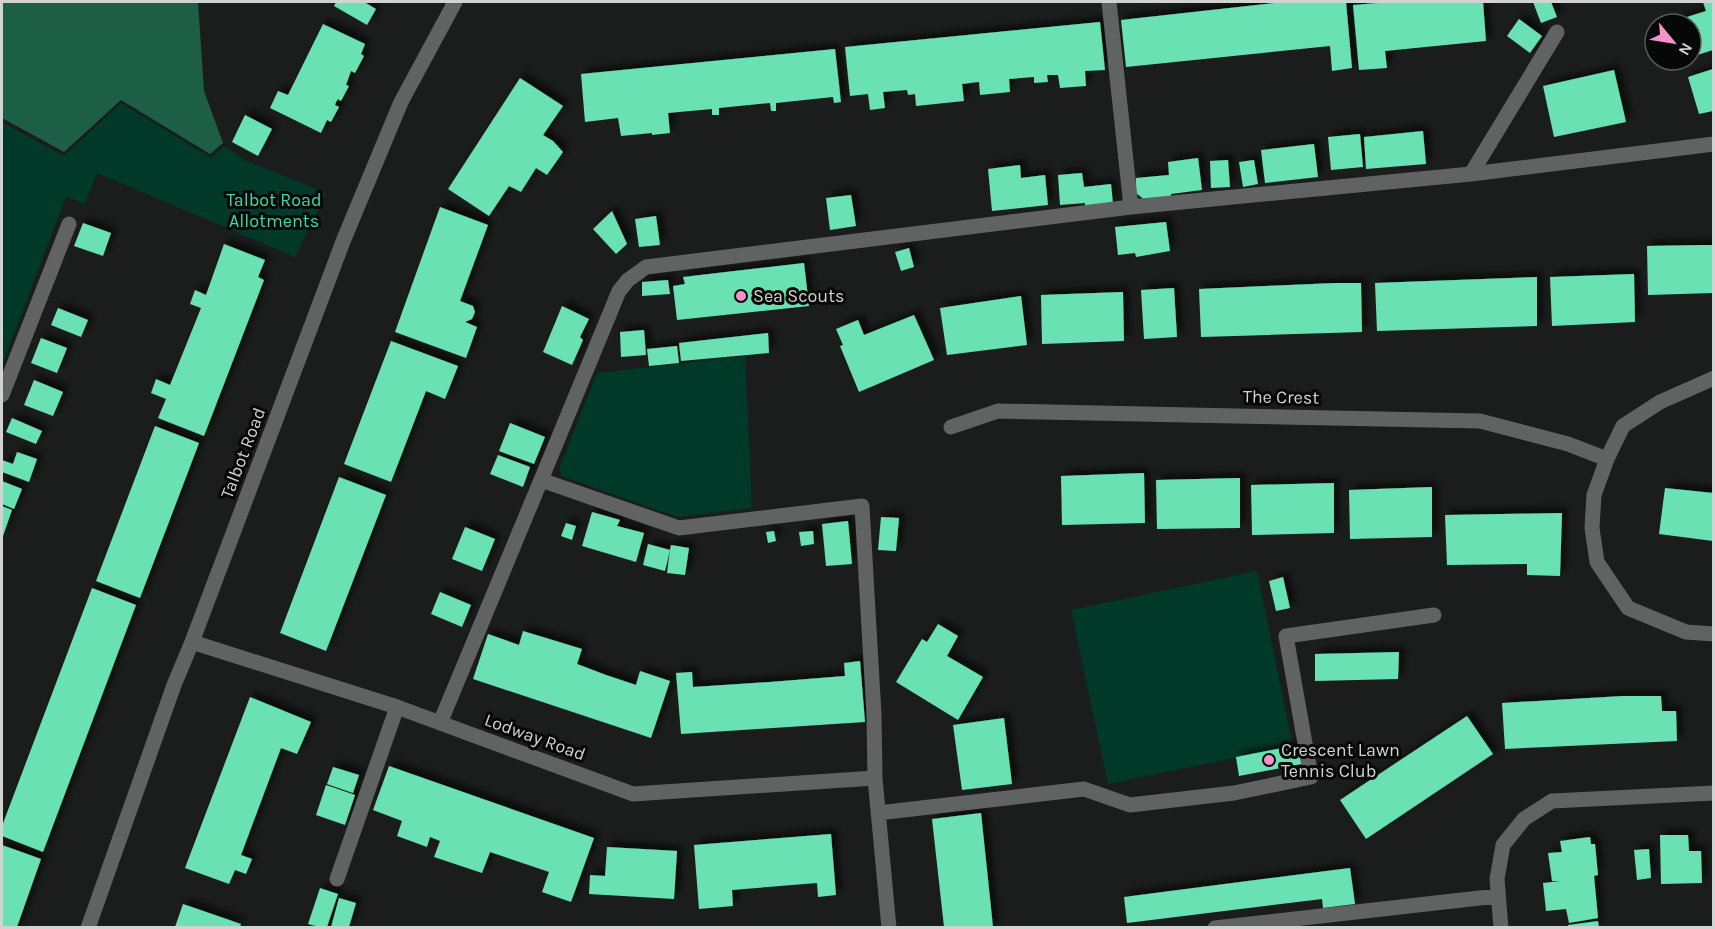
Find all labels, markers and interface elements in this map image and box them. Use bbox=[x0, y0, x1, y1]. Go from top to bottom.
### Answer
north arrow bbox=[1643, 12, 1703, 72]
text: N bbox=[1674, 40, 1697, 59]
park label: Talbot Road Allotments bbox=[226, 189, 322, 232]
place label: Sea Scouts bbox=[753, 285, 844, 307]
marker: Sea Scouts bbox=[734, 289, 748, 303]
street label: The Crest bbox=[1243, 385, 1320, 409]
street label: Talbot Road bbox=[216, 405, 270, 501]
street label: Lodway Road bbox=[481, 709, 589, 765]
place label: Crescent Lawn Tennis Club bbox=[1281, 739, 1400, 782]
marker: Crescent Lawn Tennis Club bbox=[1262, 753, 1276, 767]

